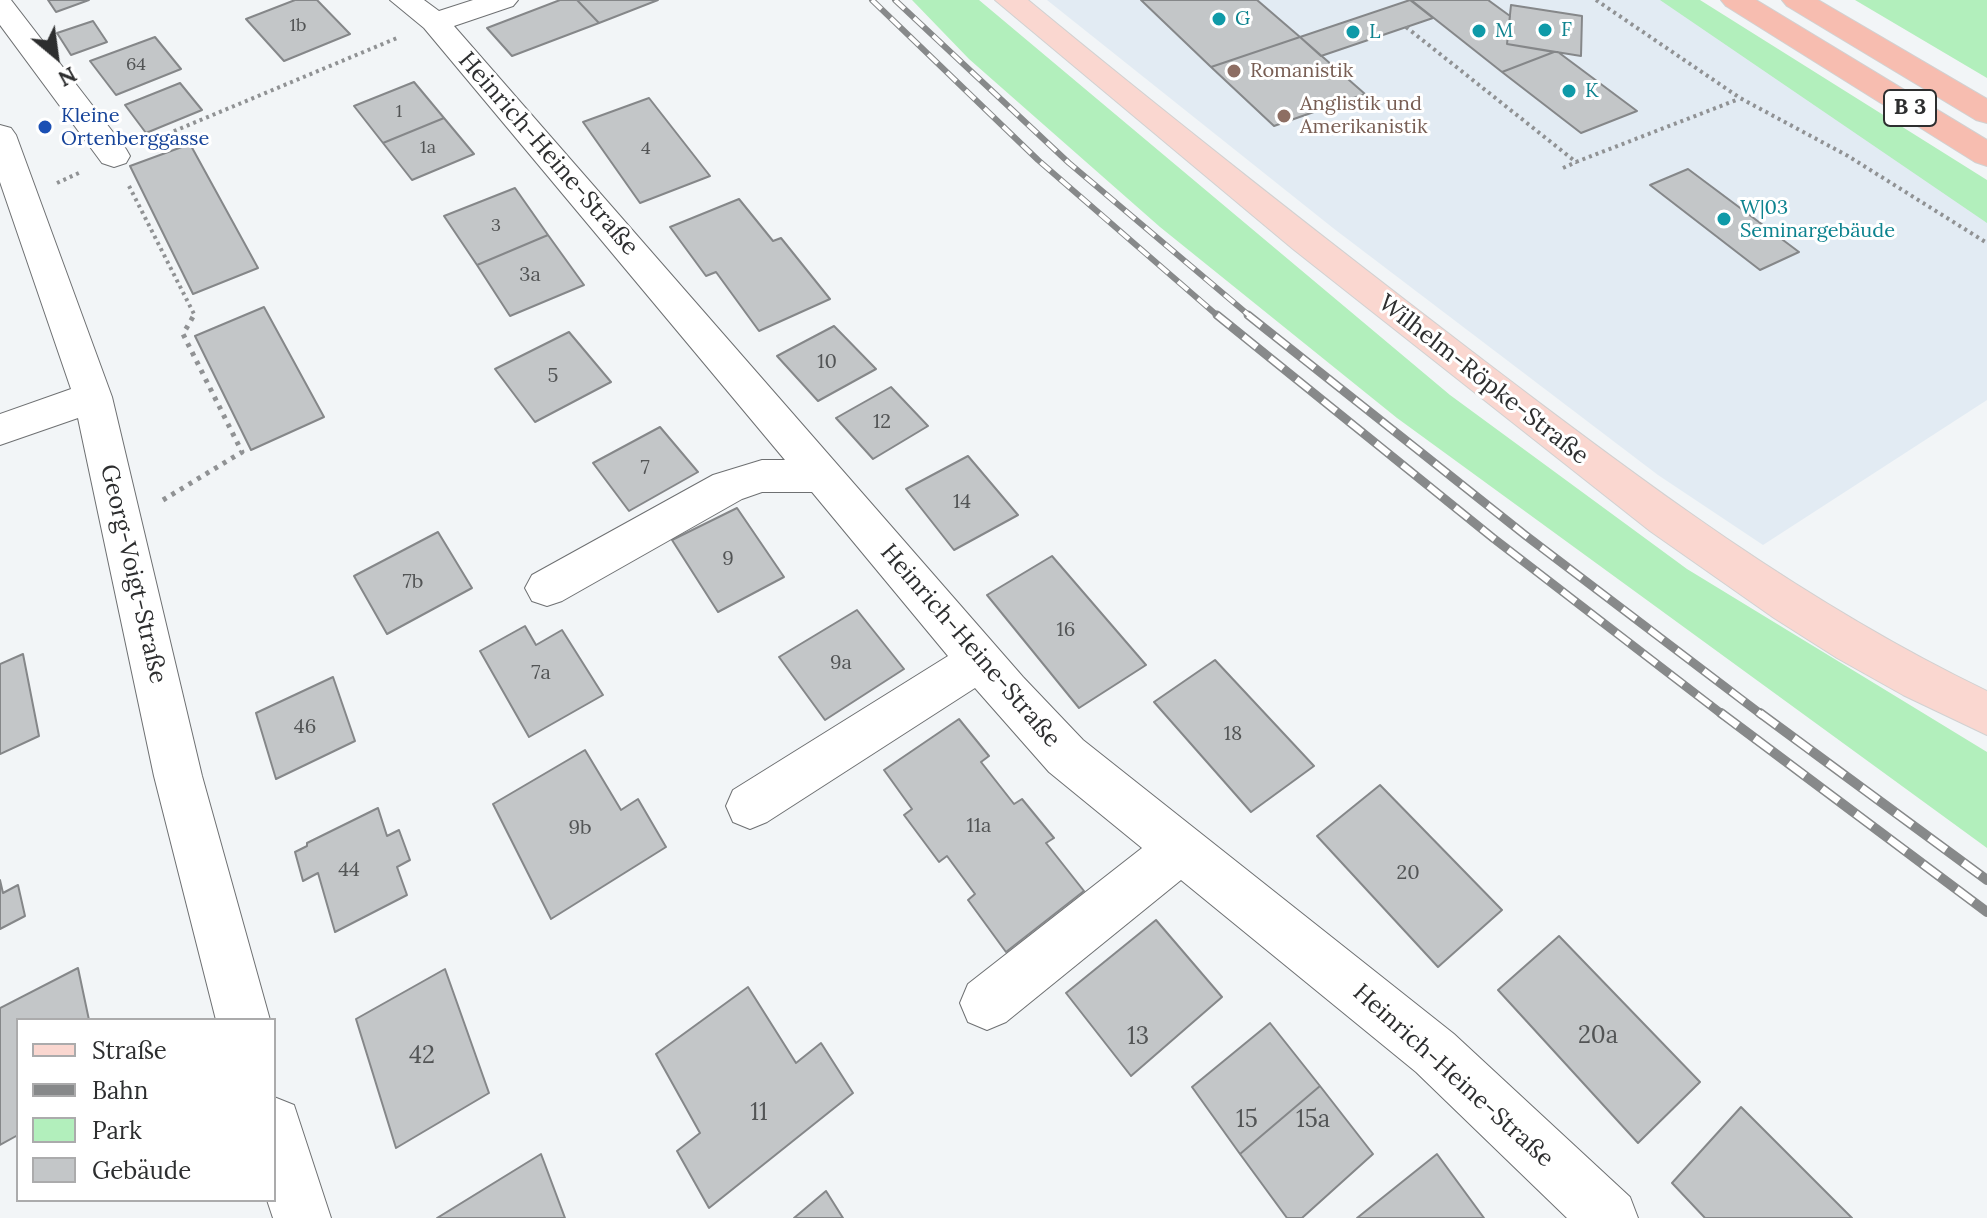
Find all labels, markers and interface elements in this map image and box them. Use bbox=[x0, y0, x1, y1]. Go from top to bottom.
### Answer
place label: G bbox=[1235, 7, 1250, 31]
marker: G bbox=[1210, 10, 1228, 28]
house number: 1b bbox=[289, 15, 307, 37]
north arrow bbox=[16, 16, 96, 96]
place label: F bbox=[1561, 18, 1572, 42]
place label: M bbox=[1495, 19, 1513, 43]
place label: L bbox=[1369, 20, 1381, 44]
marker: F bbox=[1536, 21, 1554, 39]
marker: M bbox=[1470, 22, 1488, 40]
marker: L bbox=[1344, 23, 1362, 41]
street label: Heinrich-Heine-Straße bbox=[452, 47, 644, 261]
house number: 64 bbox=[126, 54, 146, 76]
place label: Romanistik bbox=[1250, 59, 1353, 83]
text: N bbox=[53, 61, 82, 93]
marker: Romanistik bbox=[1225, 62, 1243, 80]
place label: K bbox=[1585, 79, 1599, 103]
marker: K bbox=[1560, 82, 1578, 100]
road number: B 3 bbox=[1884, 90, 1936, 126]
place label: Anglistik und Amerikanistik bbox=[1300, 92, 1428, 139]
house number: 1 bbox=[396, 101, 402, 123]
place label: Kleine Ortenberggasse bbox=[61, 104, 209, 151]
marker: Anglistik und Amerikanistik bbox=[1275, 107, 1293, 125]
marker: Kleine Ortenberggasse bbox=[36, 118, 54, 136]
house number: 1a bbox=[420, 137, 436, 159]
house number: 4 bbox=[641, 138, 651, 160]
place label: W|03 Seminargebäude bbox=[1740, 196, 1895, 243]
marker: W|03 Seminargebäude bbox=[1715, 210, 1733, 228]
house number: 3 bbox=[491, 215, 501, 237]
house number: 3a bbox=[519, 263, 541, 287]
street label: Wilhelm-Röpke-Straße bbox=[1372, 289, 1594, 471]
house number: 10 bbox=[817, 350, 837, 374]
house number: 5 bbox=[548, 364, 558, 388]
house number: 12 bbox=[873, 410, 891, 434]
house number: 7 bbox=[640, 456, 650, 480]
street label: Georg-Voigt-Straße bbox=[94, 462, 172, 686]
house number: 14 bbox=[953, 490, 971, 514]
street label: Heinrich-Heine-Straße bbox=[874, 539, 1066, 753]
house number: 9 bbox=[722, 547, 734, 571]
house number: 7b bbox=[403, 570, 423, 594]
house number: 16 bbox=[1057, 618, 1075, 642]
house number: 9a bbox=[830, 651, 852, 675]
house number: 7a bbox=[531, 661, 551, 685]
house number: 46 bbox=[294, 715, 316, 739]
house number: 18 bbox=[1224, 722, 1242, 746]
house number: 11a bbox=[967, 814, 991, 838]
house number: 9b bbox=[568, 816, 592, 840]
house number: 44 bbox=[338, 858, 360, 882]
house number: 20 bbox=[1396, 861, 1420, 885]
street label: Heinrich-Heine-Straße bbox=[1347, 978, 1559, 1174]
legend bbox=[16, 1018, 276, 1202]
house number: 20a bbox=[1578, 1022, 1618, 1050]
house number: 13 bbox=[1127, 1023, 1149, 1051]
text: Straße bbox=[92, 1035, 167, 1066]
house number: 42 bbox=[409, 1042, 435, 1070]
text: Bahn bbox=[92, 1075, 148, 1106]
house number: 11 bbox=[750, 1099, 768, 1127]
house number: 15 bbox=[1236, 1106, 1258, 1134]
house number: 15a bbox=[1296, 1106, 1330, 1134]
text: Park bbox=[92, 1115, 142, 1146]
text: Gebäude bbox=[92, 1155, 191, 1186]

